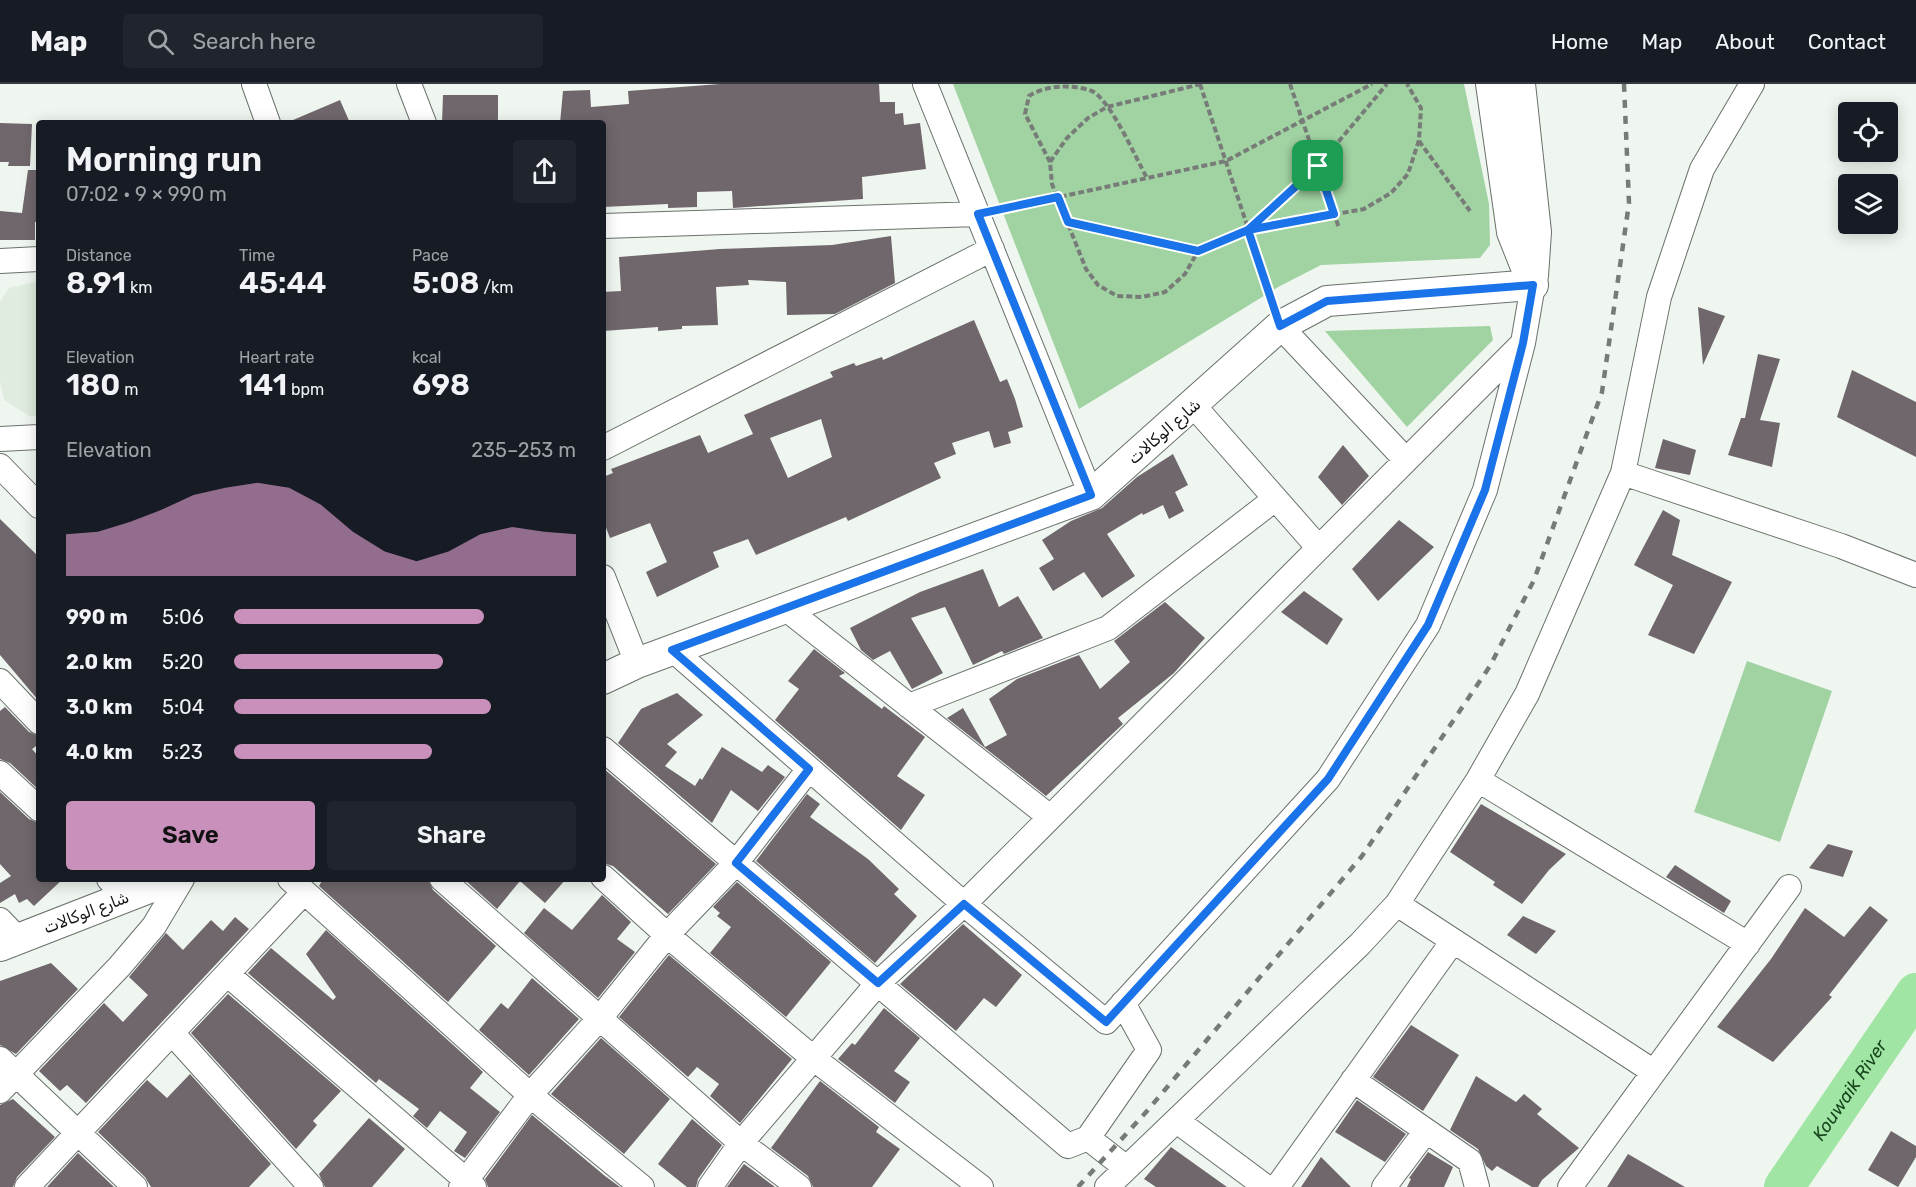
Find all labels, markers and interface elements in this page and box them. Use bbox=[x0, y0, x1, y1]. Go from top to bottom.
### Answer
search box bbox=[123, 14, 543, 68]
text: Map bbox=[30, 25, 87, 58]
icon: search bbox=[144, 25, 177, 58]
text: Search here bbox=[192, 28, 316, 55]
text: Home bbox=[1551, 29, 1608, 54]
text: Map bbox=[1641, 29, 1682, 54]
text: About bbox=[1715, 29, 1775, 54]
text: Contact bbox=[1808, 29, 1886, 54]
map controls bbox=[1838, 102, 1898, 234]
button: locate bbox=[1838, 102, 1898, 162]
text: Morning run bbox=[66, 140, 262, 179]
button: share bbox=[513, 140, 576, 203]
pin bbox=[1292, 140, 1343, 191]
icon: arrive bbox=[1301, 149, 1334, 182]
button: layers bbox=[1838, 174, 1898, 234]
text: 07:02 · 9 × 990 m bbox=[66, 182, 227, 206]
text: Distance bbox=[66, 246, 132, 265]
text: Time bbox=[239, 246, 275, 265]
text: Pace bbox=[412, 246, 449, 265]
text: 8.91 bbox=[66, 265, 126, 301]
text: 45:44 bbox=[239, 265, 326, 301]
text: 5:08 bbox=[412, 265, 479, 301]
text: km bbox=[126, 278, 153, 297]
text: /km bbox=[479, 278, 514, 297]
text: Elevation bbox=[66, 348, 135, 367]
text: Heart rate bbox=[239, 348, 314, 367]
text: kcal bbox=[412, 348, 441, 367]
text: 180 bbox=[66, 367, 120, 403]
text: 141 bbox=[239, 367, 287, 403]
text: 698 bbox=[412, 367, 470, 403]
text: m bbox=[120, 380, 139, 399]
text: bpm bbox=[287, 380, 324, 399]
street label: شارع الوكالات bbox=[1124, 395, 1206, 469]
text: Elevation bbox=[66, 438, 152, 462]
text: 235–253 m bbox=[471, 438, 576, 462]
text: 990 m bbox=[66, 605, 128, 629]
text: 5:06 bbox=[162, 605, 204, 629]
text: 2.0 km bbox=[66, 650, 132, 674]
text: 5:20 bbox=[162, 650, 203, 674]
text: 3.0 km bbox=[66, 695, 133, 719]
text: 5:04 bbox=[162, 695, 204, 719]
text: 4.0 km bbox=[66, 740, 133, 764]
text: 5:23 bbox=[162, 740, 203, 764]
button: Save bbox=[66, 801, 315, 870]
button: Share bbox=[327, 801, 576, 870]
street label: شارع الوكالات bbox=[41, 888, 132, 939]
water label: Kouwaik River bbox=[1808, 1035, 1892, 1145]

